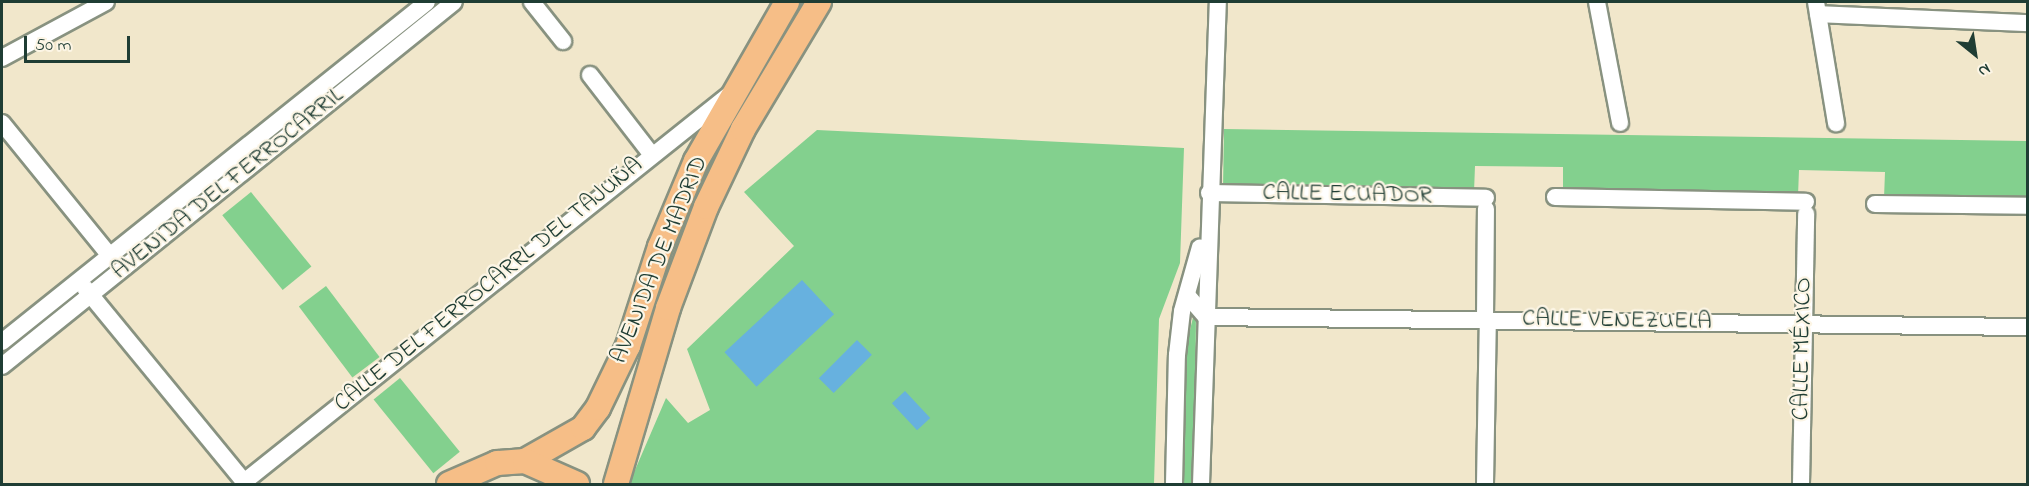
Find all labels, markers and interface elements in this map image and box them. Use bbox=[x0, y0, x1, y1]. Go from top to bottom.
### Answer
scale bar bbox=[27, 24, 134, 62]
north arrow bbox=[1945, 24, 2005, 84]
text: 50 m bbox=[35, 33, 72, 59]
text: N bbox=[1973, 56, 1995, 83]
street label: AVENIDA DEL FERROCARRIL bbox=[106, 82, 350, 286]
street label: CALLE DEL FERROCARRL DEL TAJUÑA bbox=[329, 151, 649, 419]
street label: AVENIDA DE MADRID bbox=[605, 152, 715, 368]
street label: CALLE ECUADOR bbox=[1262, 179, 1432, 211]
street label: CALLE MÉXICO bbox=[1787, 277, 1819, 421]
street label: CALLE VENEZUELA bbox=[1522, 305, 1712, 337]

